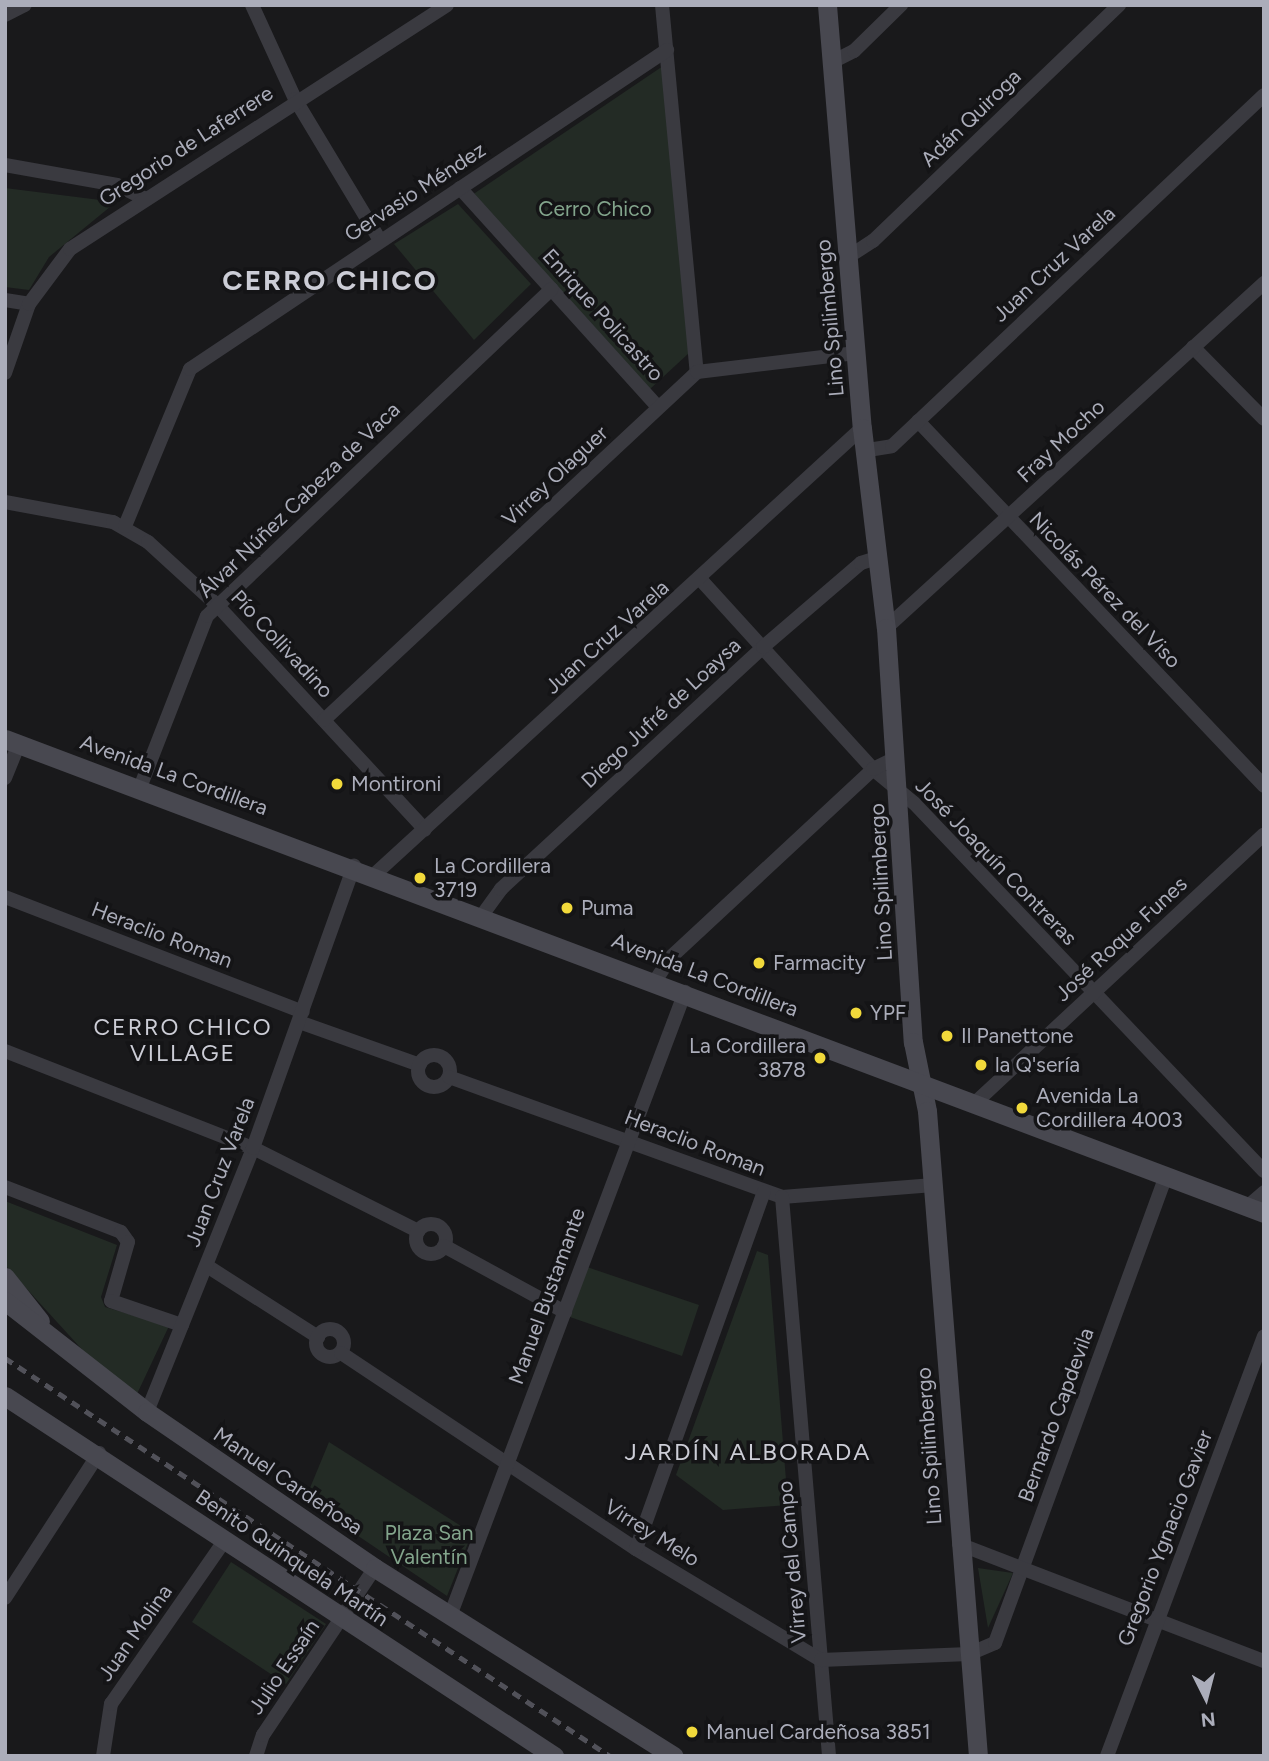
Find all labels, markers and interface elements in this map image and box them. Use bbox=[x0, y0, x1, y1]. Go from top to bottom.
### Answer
street label: Adán Quiroga bbox=[916, 64, 1026, 172]
street label: Gregorio de Laferrere bbox=[94, 80, 278, 212]
street label: Gervasio Méndez bbox=[340, 137, 490, 247]
park label: Cerro Chico bbox=[538, 196, 652, 222]
street label: Juan Cruz Varela bbox=[988, 201, 1120, 327]
street label: Lino Spilimbergo bbox=[811, 238, 849, 398]
street label: Enrique Policastro bbox=[537, 244, 669, 386]
district label: CERRO CHICO bbox=[224, 263, 436, 297]
street label: Fray Mocho bbox=[1012, 394, 1110, 488]
street label: Álvar Núñez Cabeza de Vaca bbox=[193, 397, 405, 603]
street label: Virrey Olaguer bbox=[497, 421, 613, 531]
street label: Nicolás Pérez del Viso bbox=[1024, 507, 1186, 673]
street label: Juan Cruz Varela bbox=[540, 575, 674, 699]
street label: Pío Collivadino bbox=[226, 585, 338, 703]
street label: Diego Jufré de Loaysa bbox=[576, 633, 746, 793]
street label: Avenida La Cordillera bbox=[77, 729, 271, 821]
place label: Montironi bbox=[351, 771, 441, 797]
street label: José Joaquín Contreras bbox=[910, 773, 1082, 951]
marker: Montironi bbox=[329, 776, 345, 792]
street label: Lino Spilimbergo bbox=[864, 803, 898, 961]
place label: La Cordillera 3719 bbox=[434, 853, 551, 903]
marker: La Cordillera 3719 bbox=[412, 870, 428, 886]
street label: José Roque Funes bbox=[1050, 871, 1192, 1007]
place label: Puma bbox=[581, 895, 633, 921]
street label: Heraclio Roman bbox=[88, 897, 236, 973]
marker: Puma bbox=[559, 900, 575, 916]
street label: Avenida La Cordillera bbox=[608, 928, 802, 1022]
place label: Farmacity bbox=[773, 950, 866, 976]
marker: Farmacity bbox=[751, 955, 767, 971]
place label: YPF bbox=[870, 1000, 906, 1026]
marker: YPF bbox=[848, 1005, 864, 1021]
district label: CERRO CHICO VILLAGE bbox=[95, 1013, 271, 1067]
place label: Il Panettone bbox=[961, 1023, 1074, 1049]
marker: Il Panettone bbox=[939, 1028, 955, 1044]
place label: La Cordillera 3878 bbox=[689, 1033, 806, 1083]
marker: La Cordillera 3878 bbox=[812, 1050, 828, 1066]
place label: la Q'sería bbox=[995, 1052, 1080, 1078]
marker: la Q'sería bbox=[973, 1057, 989, 1073]
place label: Avenida La Cordillera 4003 bbox=[1036, 1083, 1183, 1133]
street label: Juan Cruz Varela bbox=[180, 1094, 260, 1250]
marker: Avenida La Cordillera 4003 bbox=[1014, 1100, 1030, 1116]
street label: Heraclio Roman bbox=[621, 1105, 769, 1181]
street label: Manuel Bustamante bbox=[503, 1204, 591, 1388]
street label: Bernardo Capdevila bbox=[1013, 1324, 1099, 1506]
street label: Lino Spilimbergo bbox=[911, 1366, 947, 1526]
street label: Manuel Cardeñosa bbox=[209, 1422, 367, 1540]
street label: Gregorio Ygnacio Gavier bbox=[1112, 1427, 1218, 1649]
district label: JARDÍN ALBORADA bbox=[626, 1438, 870, 1466]
street label: Virrey del Campo bbox=[772, 1480, 812, 1644]
street label: Benito Quinquela Martín bbox=[191, 1484, 393, 1632]
street label: Virrey Melo bbox=[600, 1494, 704, 1572]
park label: Plaza San Valentín bbox=[384, 1520, 474, 1570]
street label: Juan Molina bbox=[93, 1580, 177, 1686]
street label: Julio Essaín bbox=[243, 1615, 325, 1719]
north arrow bbox=[1171, 1663, 1241, 1733]
text: N bbox=[1200, 1707, 1217, 1732]
place label: Manuel Cardeñosa 3851 bbox=[706, 1719, 931, 1745]
marker: Manuel Cardeñosa 3851 bbox=[684, 1724, 700, 1740]

